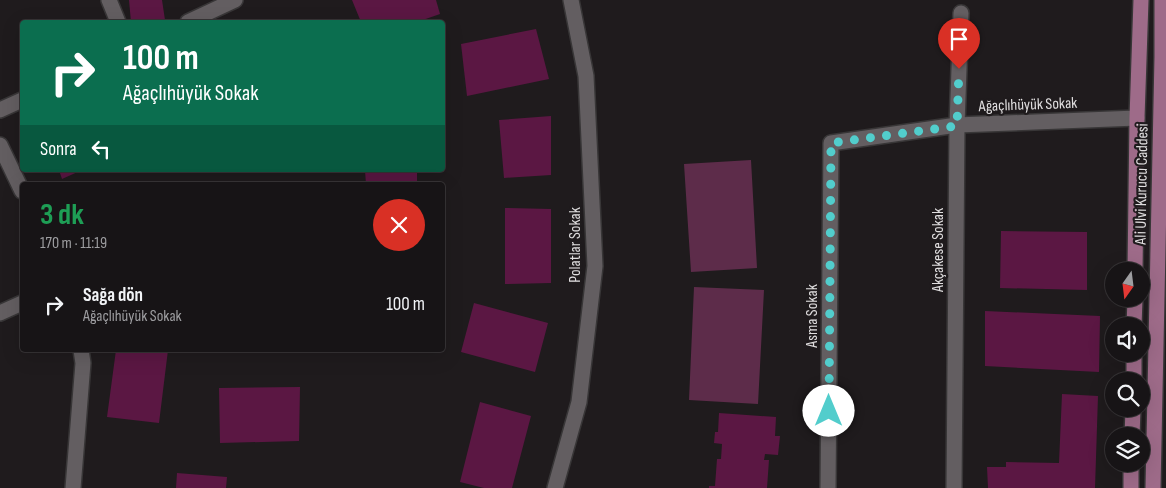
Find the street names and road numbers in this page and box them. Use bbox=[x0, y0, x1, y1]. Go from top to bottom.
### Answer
street label: Ağaçlıhüyük Sokak bbox=[977, 94, 1078, 116]
street label: Ali Ulvi Kurucu Caddesi bbox=[1131, 123, 1153, 246]
street label: Polatlar Sokak bbox=[566, 207, 585, 283]
street label: Akçakese Sokak bbox=[929, 208, 948, 293]
street label: Asma Sokak bbox=[803, 284, 822, 349]

